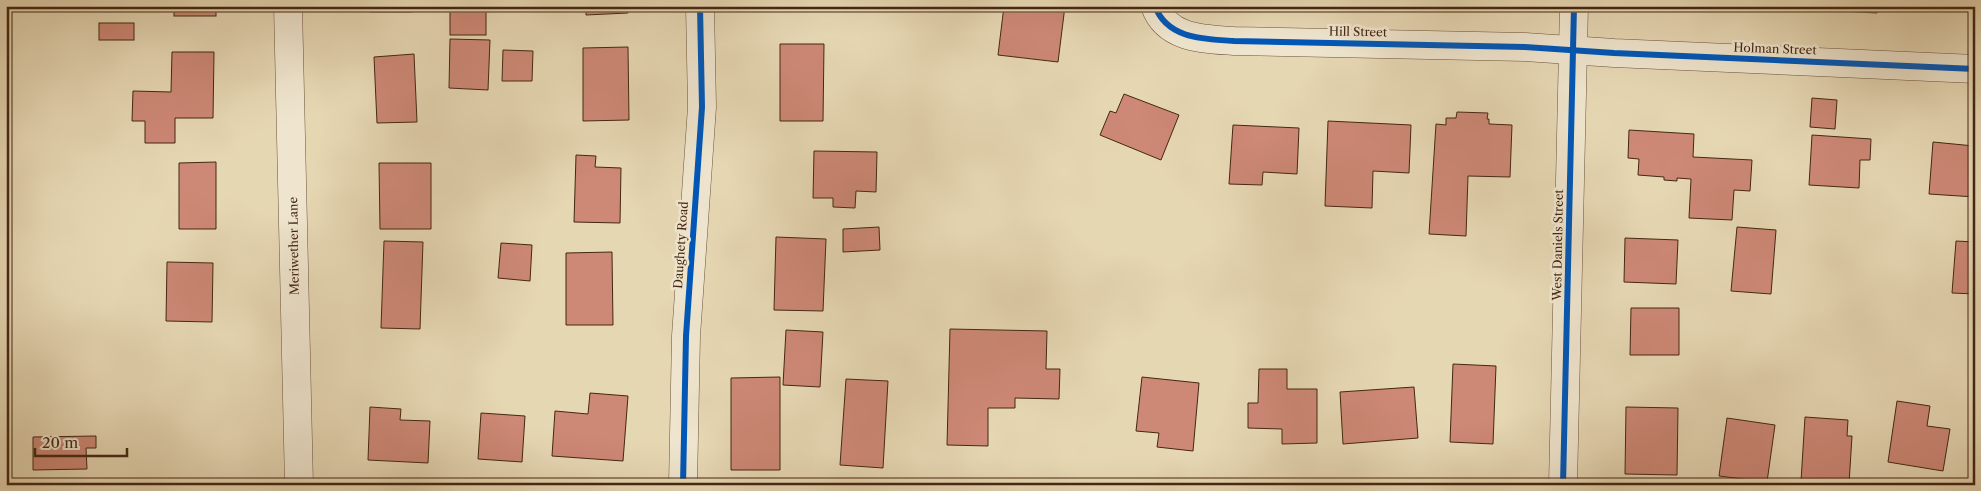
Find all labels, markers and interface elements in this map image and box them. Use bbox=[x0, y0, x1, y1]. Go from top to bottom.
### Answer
street label: Hill Street bbox=[1329, 23, 1388, 40]
street label: Holman Street bbox=[1733, 40, 1818, 57]
street label: West Daniels Street bbox=[1549, 188, 1566, 302]
street label: Meriwether Lane bbox=[285, 196, 302, 295]
street label: Daughety Road bbox=[670, 200, 691, 289]
scale bar bbox=[35, 426, 128, 458]
text: 20 m bbox=[42, 433, 78, 452]

